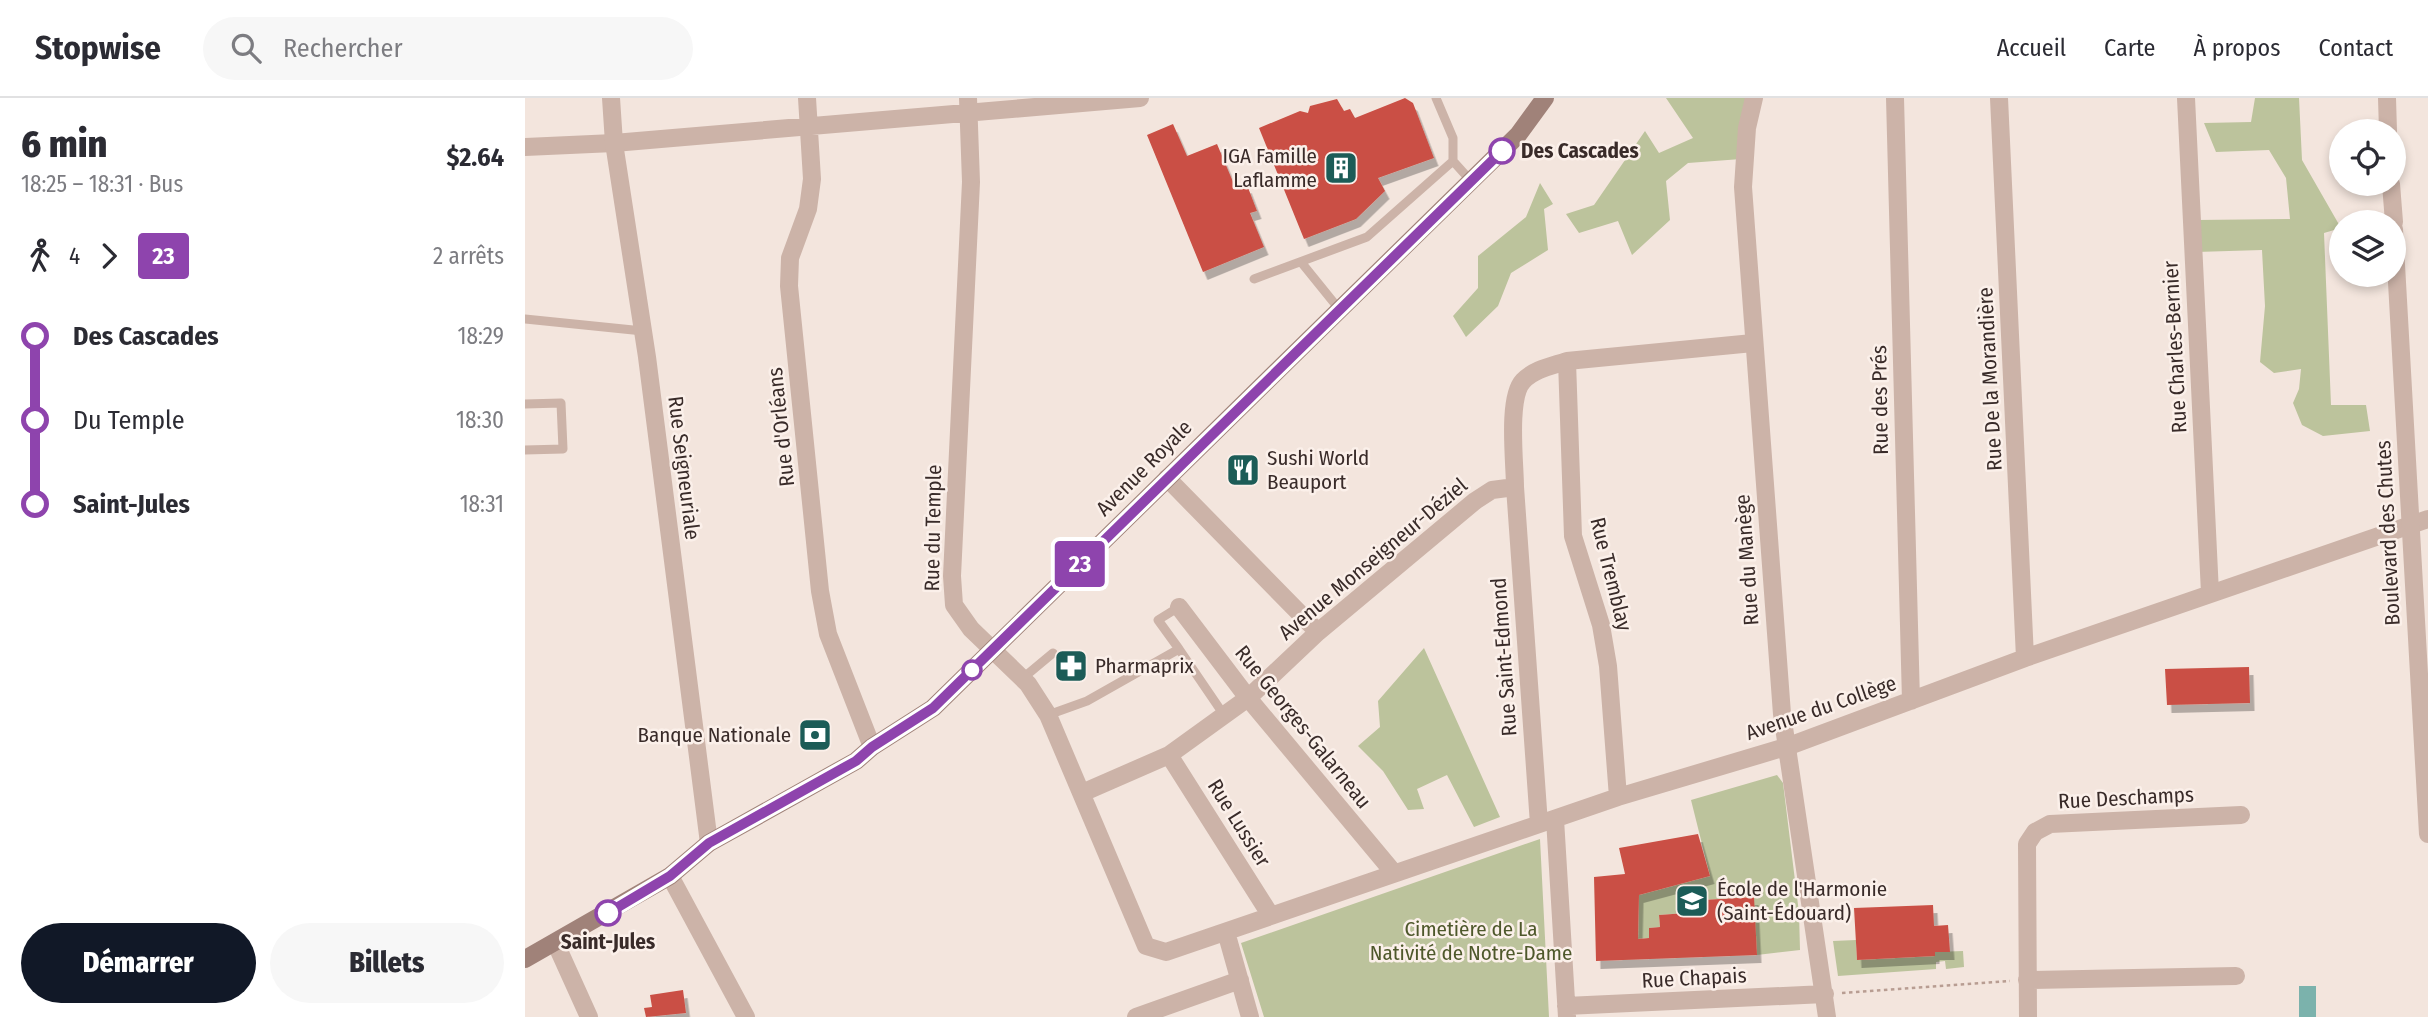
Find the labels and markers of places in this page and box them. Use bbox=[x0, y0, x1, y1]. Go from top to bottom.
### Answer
marker: Des Cascades bbox=[1489, 138, 1515, 164]
place label: Des Cascades bbox=[1521, 138, 1639, 164]
place label: IGA Famille Laflamme bbox=[1222, 143, 1317, 193]
building icon: IGA Famille Laflamme bbox=[1322, 149, 1360, 187]
place label: Sushi World Beauport bbox=[1267, 445, 1369, 495]
restaurant icon: Sushi World Beauport bbox=[1224, 451, 1262, 489]
pharmacy icon: Pharmaprix bbox=[1052, 647, 1090, 685]
place label: Pharmaprix bbox=[1095, 653, 1194, 679]
unlabelled marker bbox=[962, 660, 982, 680]
bank icon: Banque Nationale bbox=[796, 716, 834, 754]
place label: Banque Nationale bbox=[637, 722, 791, 748]
place label: École de l'Harmonie (Saint-Édouard) bbox=[1717, 876, 1887, 926]
school or university icon: École de l'Harmonie (Saint-Édouard) bbox=[1673, 882, 1711, 920]
marker: Saint-Jules bbox=[595, 900, 621, 926]
place label: Saint-Jules bbox=[561, 929, 655, 955]

